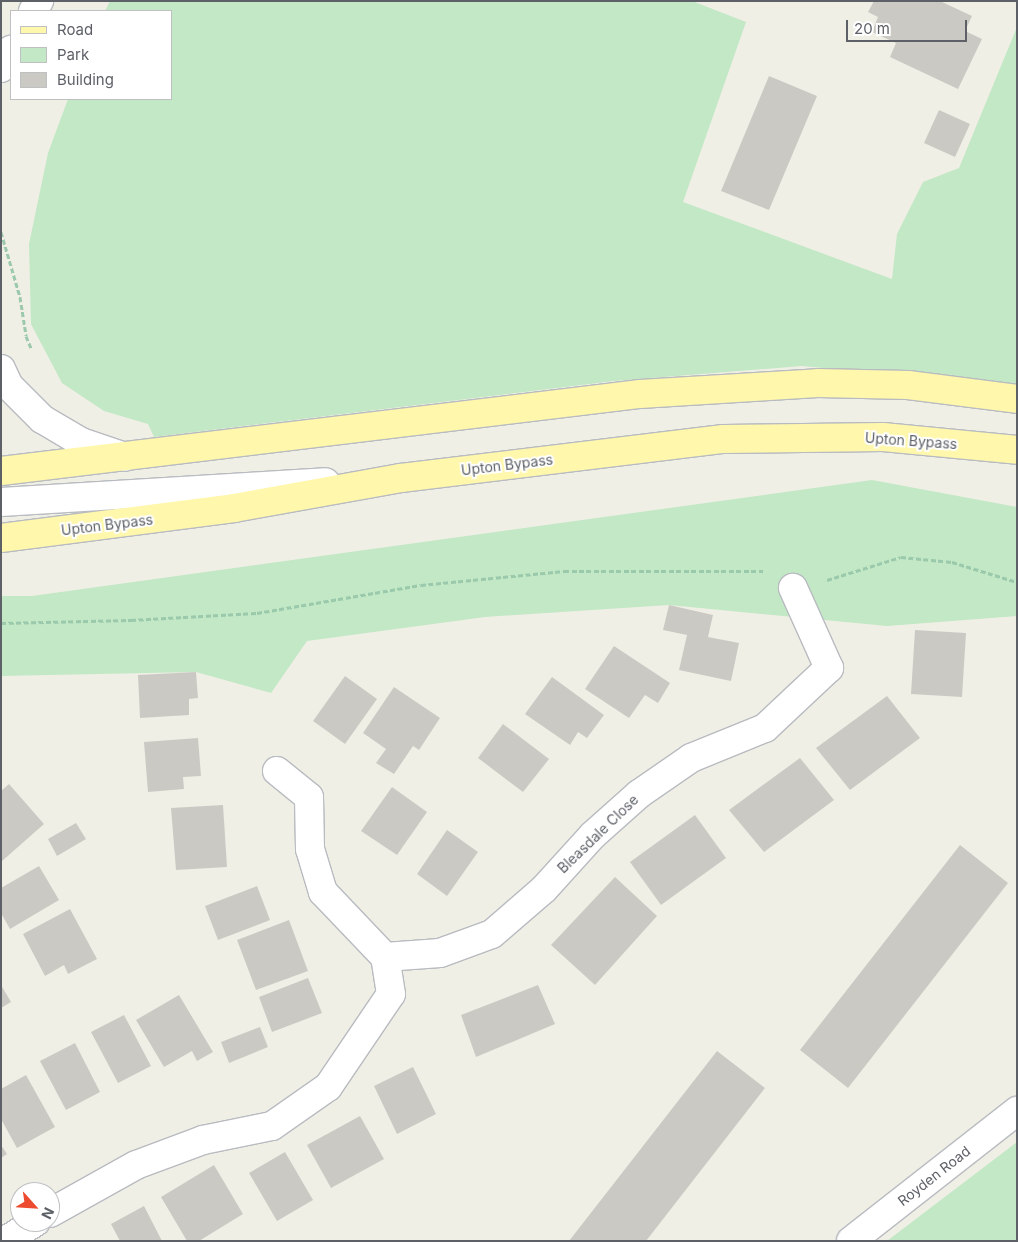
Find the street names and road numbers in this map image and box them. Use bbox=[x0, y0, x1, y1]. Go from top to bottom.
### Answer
street label: Upton Bypass bbox=[864, 429, 958, 453]
street label: Upton Bypass bbox=[460, 451, 554, 479]
street label: Upton Bypass bbox=[60, 511, 154, 539]
street label: Bleasdale Close bbox=[554, 791, 642, 877]
street label: Royden Road bbox=[894, 1143, 974, 1209]

